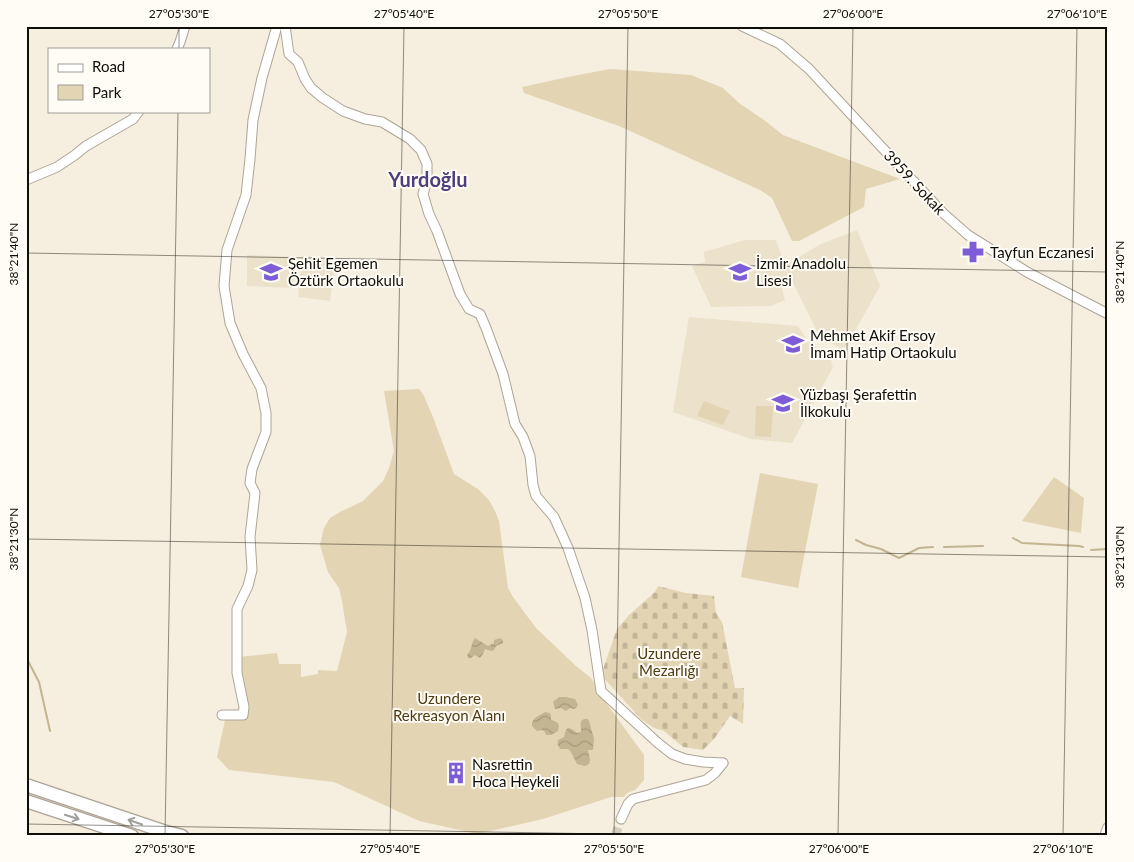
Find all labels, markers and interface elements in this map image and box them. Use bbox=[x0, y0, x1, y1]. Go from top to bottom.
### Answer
text: 27°05'30"E bbox=[149, 6, 209, 21]
text: 27°05'40"E bbox=[374, 6, 434, 21]
text: 27°05'50"E bbox=[598, 6, 658, 21]
text: 27°06'00"E bbox=[823, 6, 883, 21]
text: 27°06'10"E bbox=[1047, 6, 1107, 21]
legend bbox=[48, 48, 210, 112]
text: Road bbox=[92, 57, 125, 75]
text: Park bbox=[92, 83, 122, 101]
street label: 3959. Sokak bbox=[881, 146, 950, 218]
district label: Yurdoğlu bbox=[387, 167, 468, 191]
text: 38°21'40"N bbox=[6, 223, 21, 285]
pharmacy icon: Tayfun Eczanesi bbox=[960, 239, 986, 265]
text: 38°21'40"N bbox=[1112, 241, 1127, 303]
place label: Tayfun Eczanesi bbox=[990, 243, 1094, 261]
place label: Şehit Egemen Öztürk Ortaokulu bbox=[288, 254, 404, 289]
place label: İzmir Anadolu Lisesi bbox=[756, 254, 846, 289]
school or university icon: Şehit Egemen Öztürk Ortaokulu bbox=[258, 259, 284, 285]
school or university icon: İzmir Anadolu Lisesi bbox=[727, 259, 753, 285]
place label: Mehmet Akif Ersoy İmam Hatip Ortaokulu bbox=[810, 326, 957, 361]
school or university icon: Mehmet Akif Ersoy İmam Hatip Ortaokulu bbox=[780, 331, 806, 357]
place label: Yüzbaşı Şerafettin İlkokulu bbox=[800, 385, 917, 420]
school or university icon: Yüzbaşı Şerafettin İlkokulu bbox=[770, 390, 796, 416]
text: 38°21'30"N bbox=[6, 508, 21, 570]
text: 38°21'30"N bbox=[1112, 526, 1127, 588]
park label: Uzundere Mezarlığı bbox=[637, 644, 701, 679]
park label: Uzundere Rekreasyon Alanı bbox=[393, 689, 505, 724]
place label: Nasrettin Hoca Heykeli bbox=[472, 755, 559, 790]
building icon: Nasrettin Hoca Heykeli bbox=[443, 760, 469, 786]
one-way arrow bbox=[64, 812, 80, 822]
one-way arrow bbox=[127, 816, 143, 826]
text: 27°05'30"E bbox=[135, 841, 195, 856]
text: 27°05'40"E bbox=[360, 841, 420, 856]
text: 27°05'50"E bbox=[584, 841, 644, 856]
text: 27°06'00"E bbox=[809, 841, 869, 856]
text: 27°06'10"E bbox=[1033, 841, 1093, 856]

